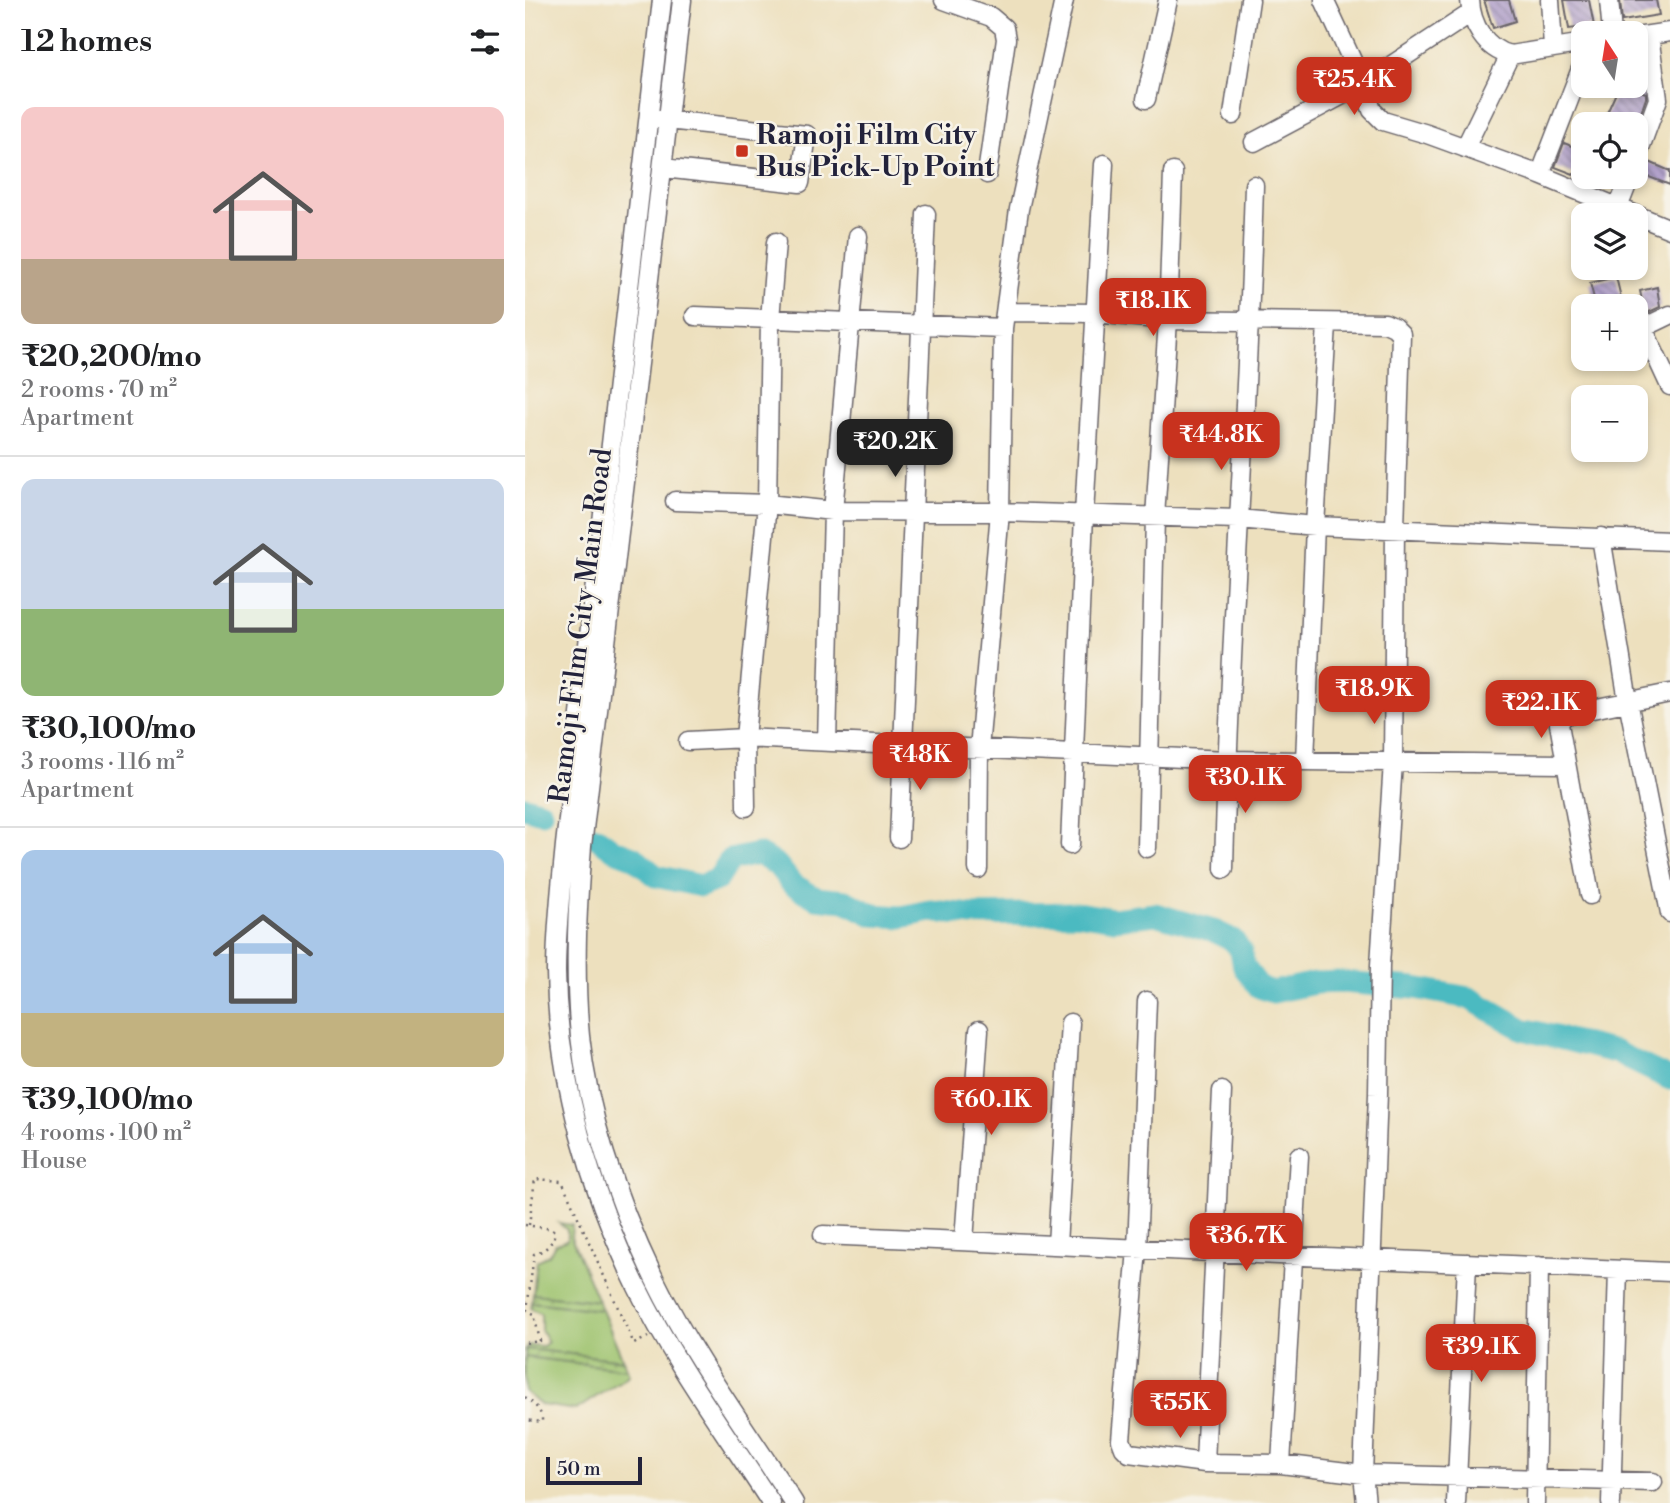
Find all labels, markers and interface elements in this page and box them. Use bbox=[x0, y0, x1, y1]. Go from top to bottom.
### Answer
north arrow bbox=[1571, 21, 1649, 98]
map controls bbox=[1571, 21, 1648, 462]
text: 12 homes bbox=[21, 23, 152, 61]
icon: filters bbox=[466, 23, 504, 61]
pin: ₹25.4K bbox=[1297, 58, 1411, 117]
text: ₹25.4K bbox=[1313, 66, 1395, 94]
button: locate bbox=[1571, 112, 1648, 189]
place label: Ramoji Film City Bus Pick-Up Point bbox=[756, 118, 996, 185]
marker: Ramoji Film City Bus Pick-Up Point bbox=[734, 143, 750, 159]
icon: home bbox=[200, 153, 326, 279]
button: layers bbox=[1571, 203, 1648, 280]
pin: ₹18.1K bbox=[1096, 278, 1210, 338]
text: ₹18.1K bbox=[1115, 287, 1191, 315]
button: + bbox=[1571, 294, 1648, 371]
text: ₹20,200/mo bbox=[21, 338, 202, 376]
text: 2 rooms · 70 m² bbox=[21, 376, 177, 404]
button: − bbox=[1571, 385, 1648, 462]
text: Apartment bbox=[21, 404, 134, 432]
pin: ₹44.8K bbox=[1164, 412, 1278, 472]
pin: ₹20.2K bbox=[838, 420, 952, 479]
text: ₹44.8K bbox=[1179, 421, 1263, 449]
text: ₹20.2K bbox=[853, 428, 937, 456]
street label: Ramoji Film City Main Road bbox=[542, 446, 620, 806]
icon: home bbox=[200, 525, 326, 651]
pin: ₹18.9K bbox=[1317, 666, 1431, 726]
text: ₹18.9K bbox=[1335, 675, 1413, 703]
pin: ₹22.1K bbox=[1484, 680, 1598, 740]
text: ₹22.1K bbox=[1502, 689, 1580, 717]
text: ₹30,100/mo bbox=[21, 710, 196, 748]
pin: ₹48K bbox=[879, 732, 961, 792]
text: ₹48K bbox=[889, 741, 951, 769]
text: 3 rooms · 116 m² bbox=[21, 748, 184, 776]
pin: ₹30.1K bbox=[1188, 756, 1302, 815]
text: ₹30.1K bbox=[1205, 764, 1285, 792]
text: Apartment bbox=[21, 776, 134, 804]
icon: home bbox=[200, 896, 326, 1022]
pin: ₹60.1K bbox=[934, 1078, 1048, 1137]
text: ₹39,100/mo bbox=[21, 1081, 193, 1119]
text: ₹60.1K bbox=[950, 1086, 1032, 1114]
text: 4 rooms · 100 m² bbox=[21, 1119, 191, 1147]
text: House bbox=[21, 1147, 87, 1175]
pin: ₹36.7K bbox=[1189, 1214, 1303, 1273]
text: ₹36.7K bbox=[1206, 1222, 1286, 1250]
pin: ₹39.1K bbox=[1424, 1324, 1538, 1384]
text: ₹39.1K bbox=[1442, 1333, 1520, 1361]
pin: ₹55K bbox=[1139, 1380, 1221, 1440]
text: ₹55K bbox=[1149, 1389, 1211, 1417]
scale bar bbox=[546, 1454, 642, 1486]
text: 50 m bbox=[557, 1457, 601, 1481]

